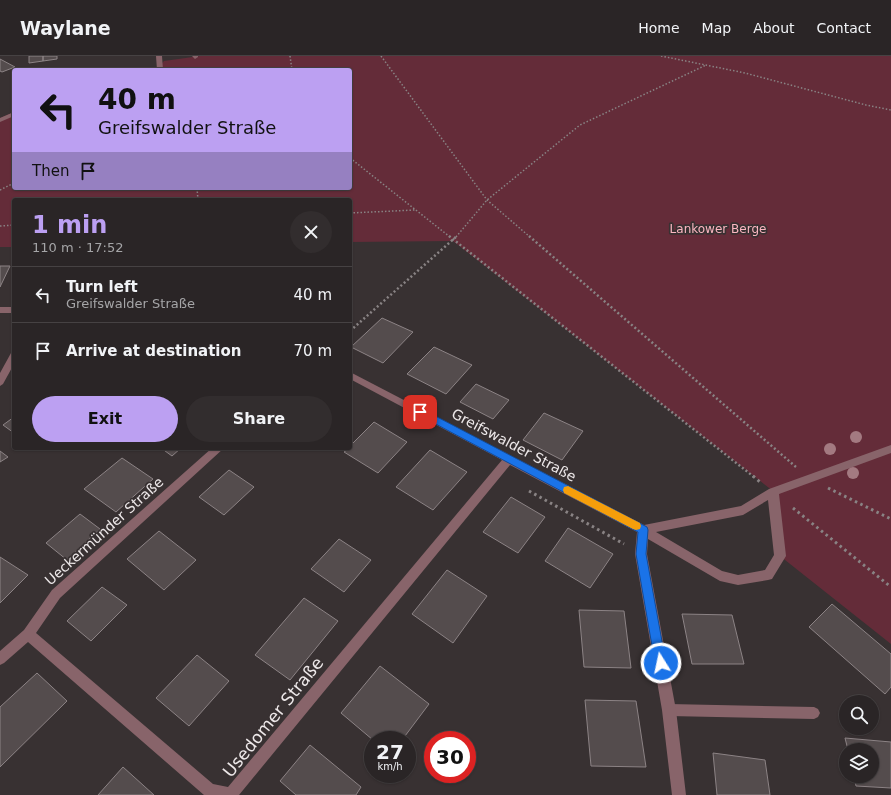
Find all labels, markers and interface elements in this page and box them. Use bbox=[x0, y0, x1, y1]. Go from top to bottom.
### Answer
text: Waylane bbox=[20, 17, 111, 39]
text: Home bbox=[638, 20, 680, 36]
text: Map bbox=[702, 20, 731, 36]
text: About bbox=[753, 20, 795, 36]
text: Contact bbox=[817, 20, 871, 36]
text: 40 m bbox=[98, 83, 176, 116]
icon: left bbox=[32, 84, 84, 136]
text: Greifswalder Straße bbox=[98, 117, 276, 138]
icon: arrive bbox=[77, 160, 99, 182]
text: Then bbox=[32, 162, 69, 180]
text: 1 min bbox=[32, 211, 107, 239]
button: close bbox=[290, 211, 332, 253]
park label: Lankower Berge bbox=[670, 222, 766, 236]
text: 110 m · 17:52 bbox=[32, 240, 123, 255]
text: Turn left bbox=[66, 278, 138, 296]
icon: left bbox=[32, 284, 54, 306]
text: 40 m bbox=[294, 286, 332, 304]
text: Greifswalder Straße bbox=[66, 296, 195, 311]
icon: arrive bbox=[32, 340, 54, 362]
text: Arrive at destination bbox=[66, 342, 241, 360]
text: 70 m bbox=[294, 342, 332, 360]
pin bbox=[403, 395, 437, 429]
button: Exit bbox=[32, 396, 178, 442]
button: Share bbox=[186, 396, 332, 442]
icon: arrive bbox=[409, 401, 431, 423]
street label: Greifswalder Straße bbox=[449, 405, 579, 485]
street label: Ueckermünder Straße bbox=[42, 474, 166, 588]
position arrow bbox=[640, 642, 682, 684]
street label: Usedomer Straße bbox=[219, 653, 327, 781]
map controls bbox=[839, 695, 879, 783]
button: search bbox=[839, 695, 879, 735]
speed limit sign: 30 bbox=[424, 731, 476, 783]
text: 27 bbox=[376, 740, 404, 764]
button: layers bbox=[839, 743, 879, 783]
text: km/h bbox=[377, 761, 403, 772]

